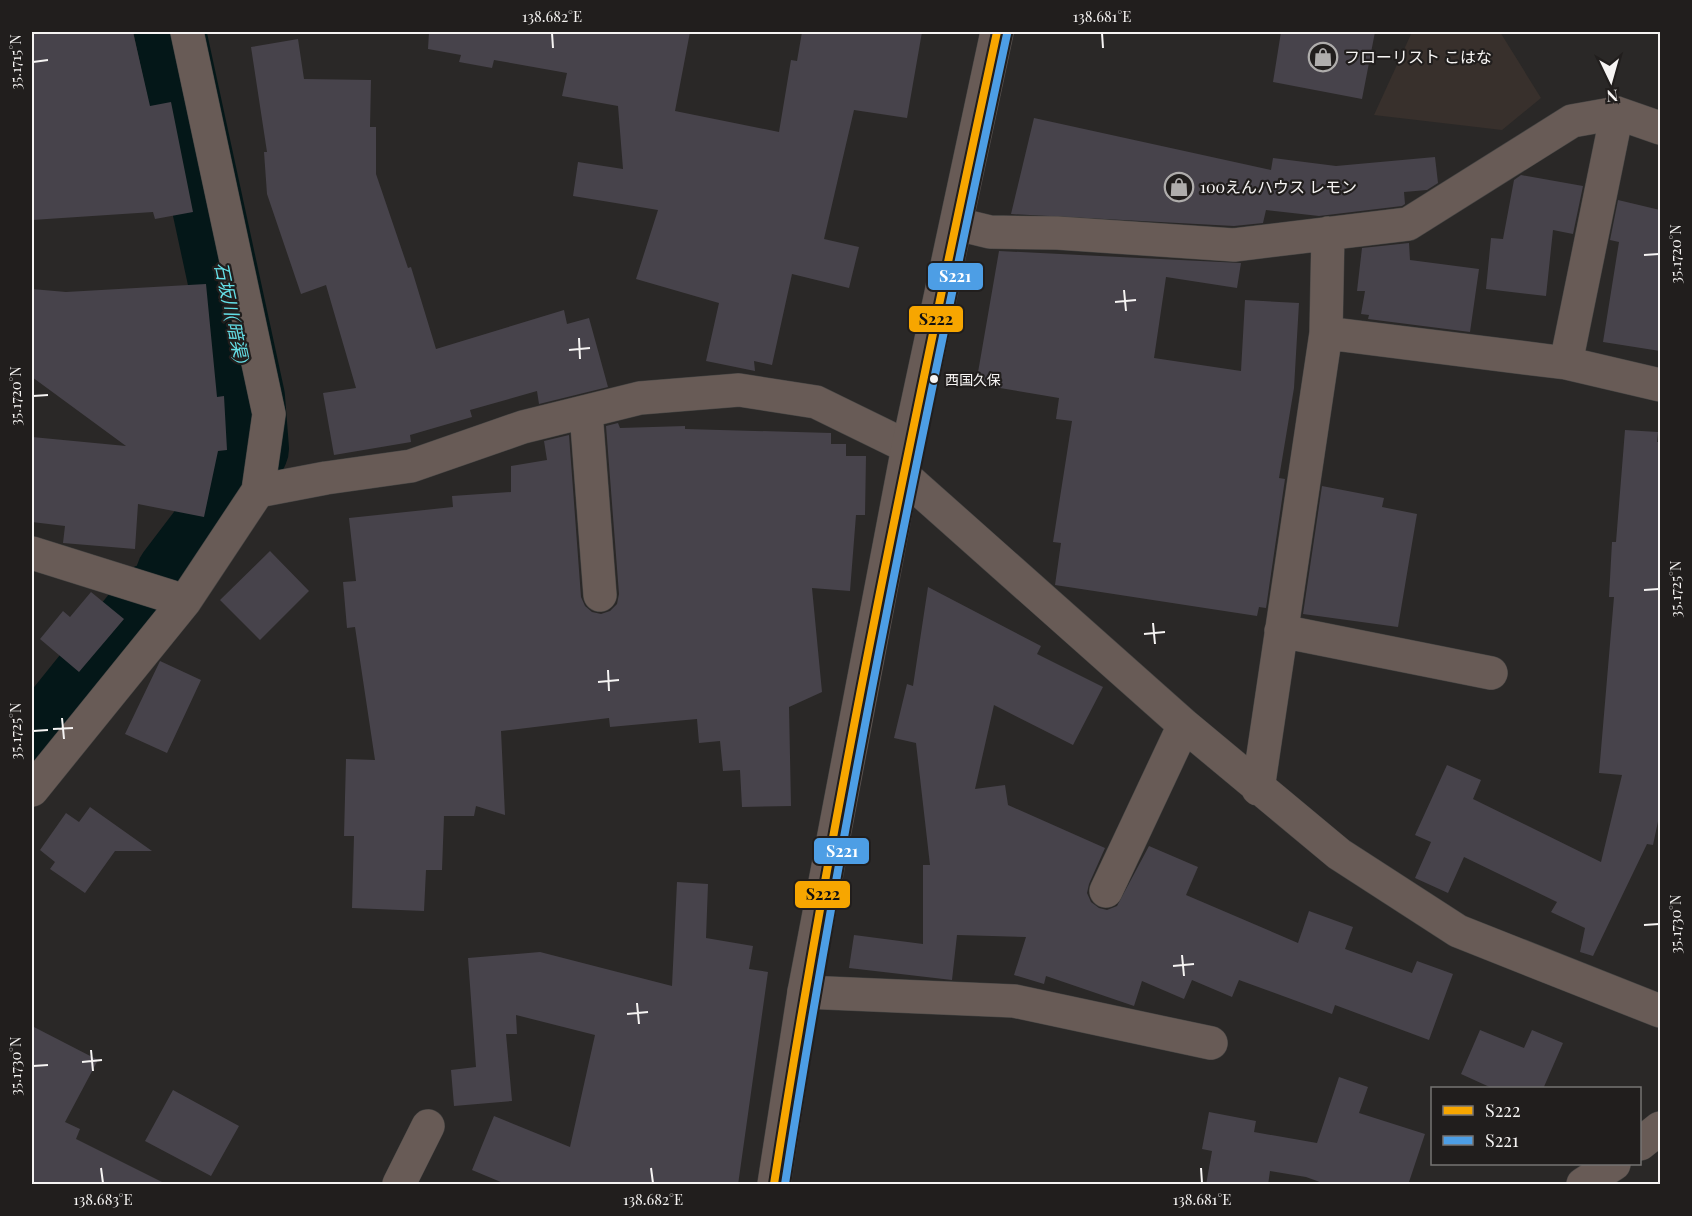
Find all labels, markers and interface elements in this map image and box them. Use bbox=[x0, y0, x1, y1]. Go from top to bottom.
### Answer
text: 138.682°E bbox=[522, 6, 582, 26]
text: 138.681°E bbox=[1073, 6, 1131, 26]
text: 35.1715°N bbox=[5, 34, 25, 90]
shop icon: フローリスト こはな bbox=[1307, 41, 1339, 73]
place label: フローリスト こはな bbox=[1344, 46, 1492, 67]
north arrow bbox=[1581, 51, 1641, 111]
text: N bbox=[1605, 85, 1619, 107]
shop icon: 100えんハウス レモン bbox=[1163, 171, 1195, 203]
place label: 100えんハウス レモン bbox=[1200, 176, 1357, 197]
text: 35.1720°N bbox=[1665, 224, 1685, 284]
water label: 石坂川(暗渠) bbox=[210, 260, 254, 366]
line badge: S221 bbox=[927, 262, 984, 291]
text: S221 bbox=[939, 265, 971, 286]
line badge: S222 bbox=[908, 305, 964, 333]
text: S222 bbox=[919, 308, 953, 329]
text: 35.1720°N bbox=[5, 366, 25, 426]
place label: 西国久保 bbox=[945, 370, 1001, 389]
marker: 西国久保 bbox=[928, 373, 940, 385]
text: 35.1725°N bbox=[1665, 560, 1685, 618]
text: 35.1725°N bbox=[5, 702, 25, 760]
line badge: S221 bbox=[813, 837, 870, 865]
text: S221 bbox=[826, 840, 858, 861]
line badge: S222 bbox=[794, 880, 851, 909]
text: S222 bbox=[806, 883, 840, 904]
text: 35.1730°N bbox=[1665, 894, 1685, 954]
text: 35.1730°N bbox=[5, 1036, 25, 1096]
legend bbox=[1431, 1087, 1641, 1165]
text: S222 bbox=[1485, 1098, 1521, 1122]
text: S221 bbox=[1485, 1128, 1519, 1152]
text: 138.683°E bbox=[73, 1189, 133, 1209]
text: 138.682°E bbox=[623, 1189, 683, 1209]
text: 138.681°E bbox=[1173, 1189, 1231, 1209]

